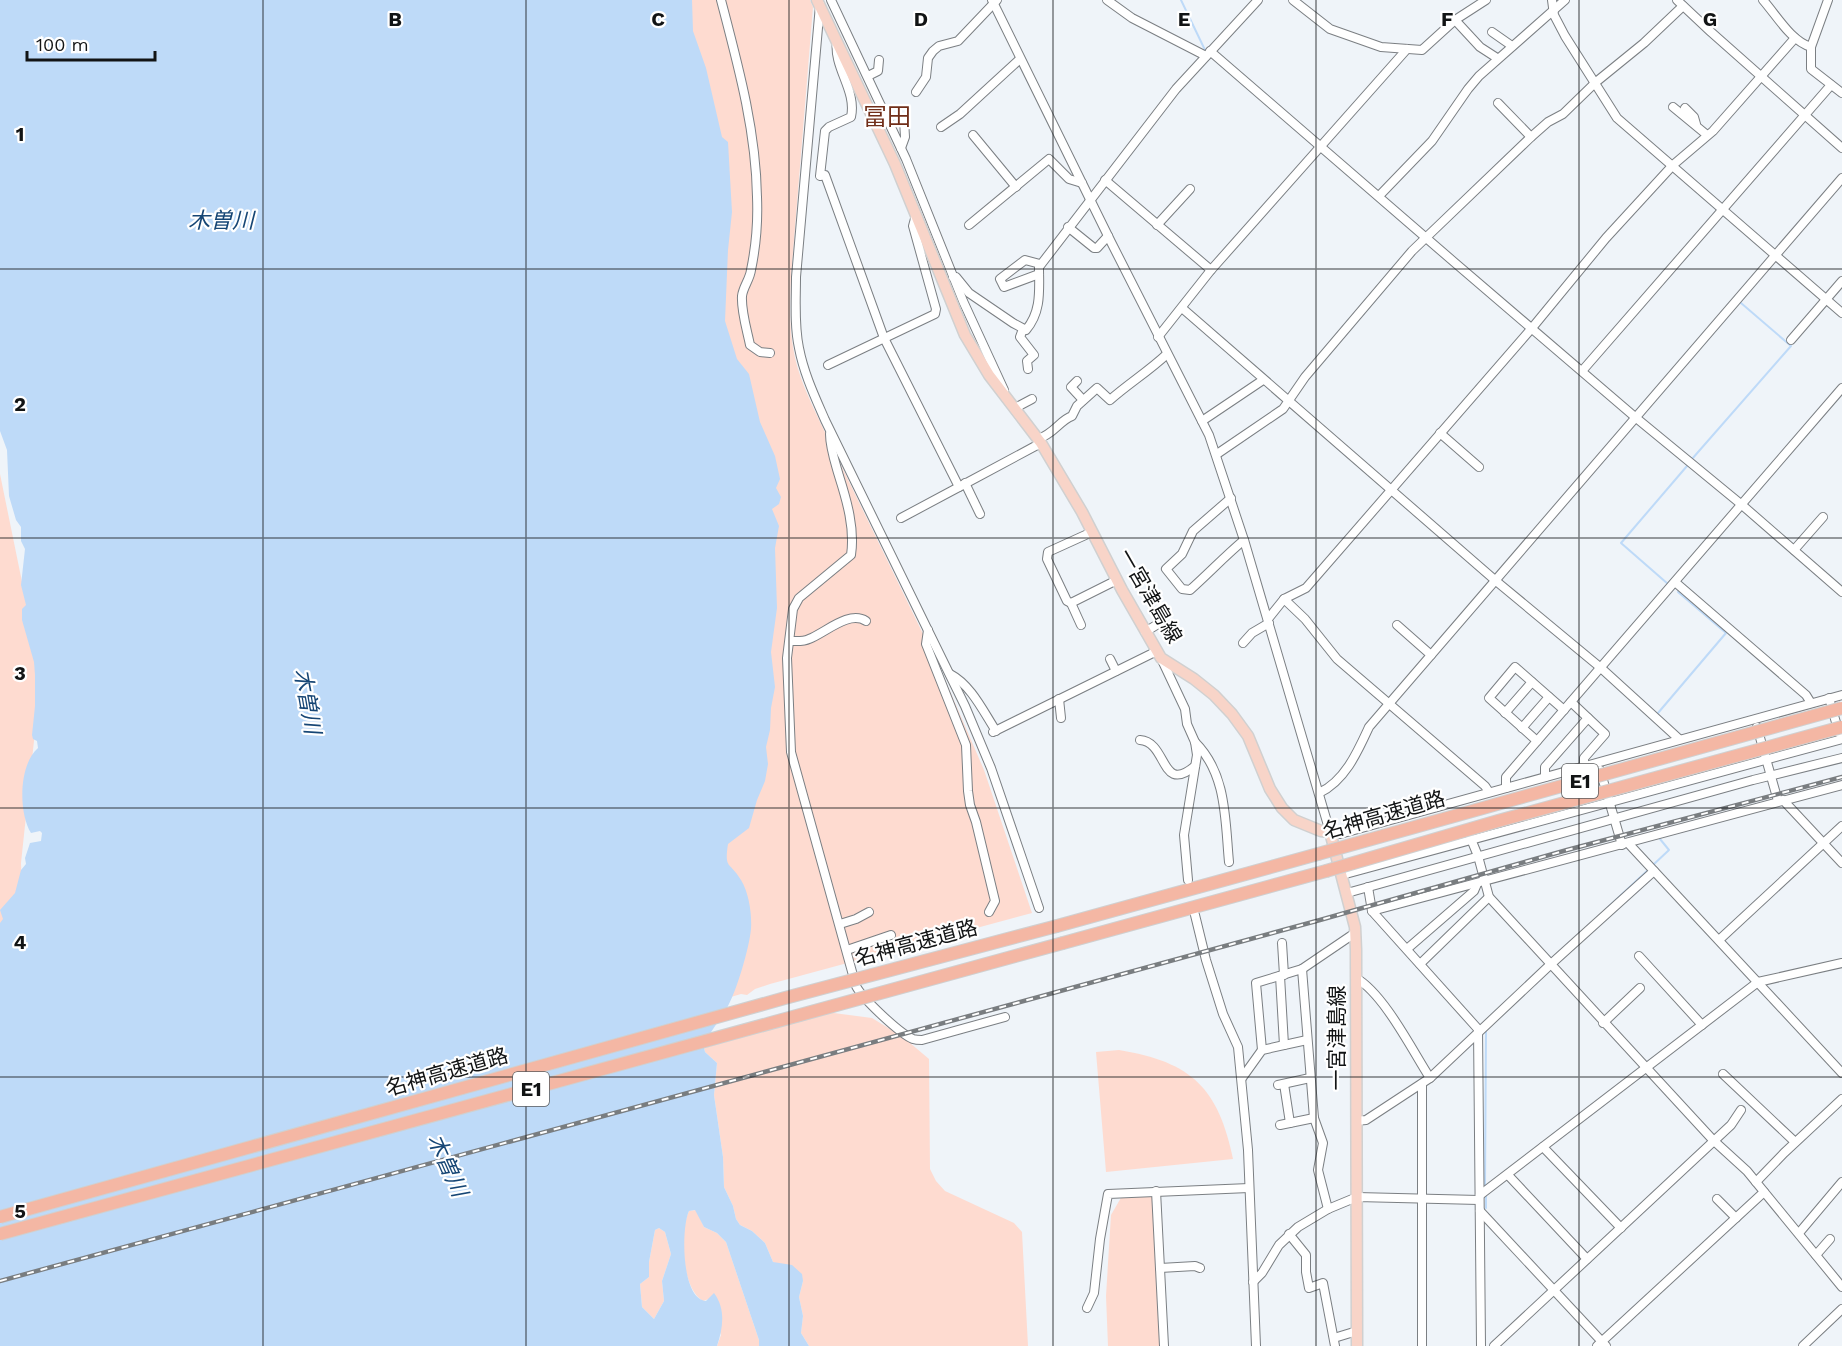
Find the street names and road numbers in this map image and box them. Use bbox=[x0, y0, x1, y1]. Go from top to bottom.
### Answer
street label: 一宮津島線 bbox=[1113, 544, 1188, 647]
road number: E1 bbox=[1562, 764, 1598, 798]
street label: 名神高速道路 bbox=[1320, 785, 1448, 844]
street label: 名神高速道路 bbox=[852, 914, 980, 971]
street label: 一宮津島線 bbox=[1324, 986, 1349, 1091]
street label: 名神高速道路 bbox=[383, 1042, 511, 1101]
road number: E1 bbox=[513, 1072, 549, 1106]

